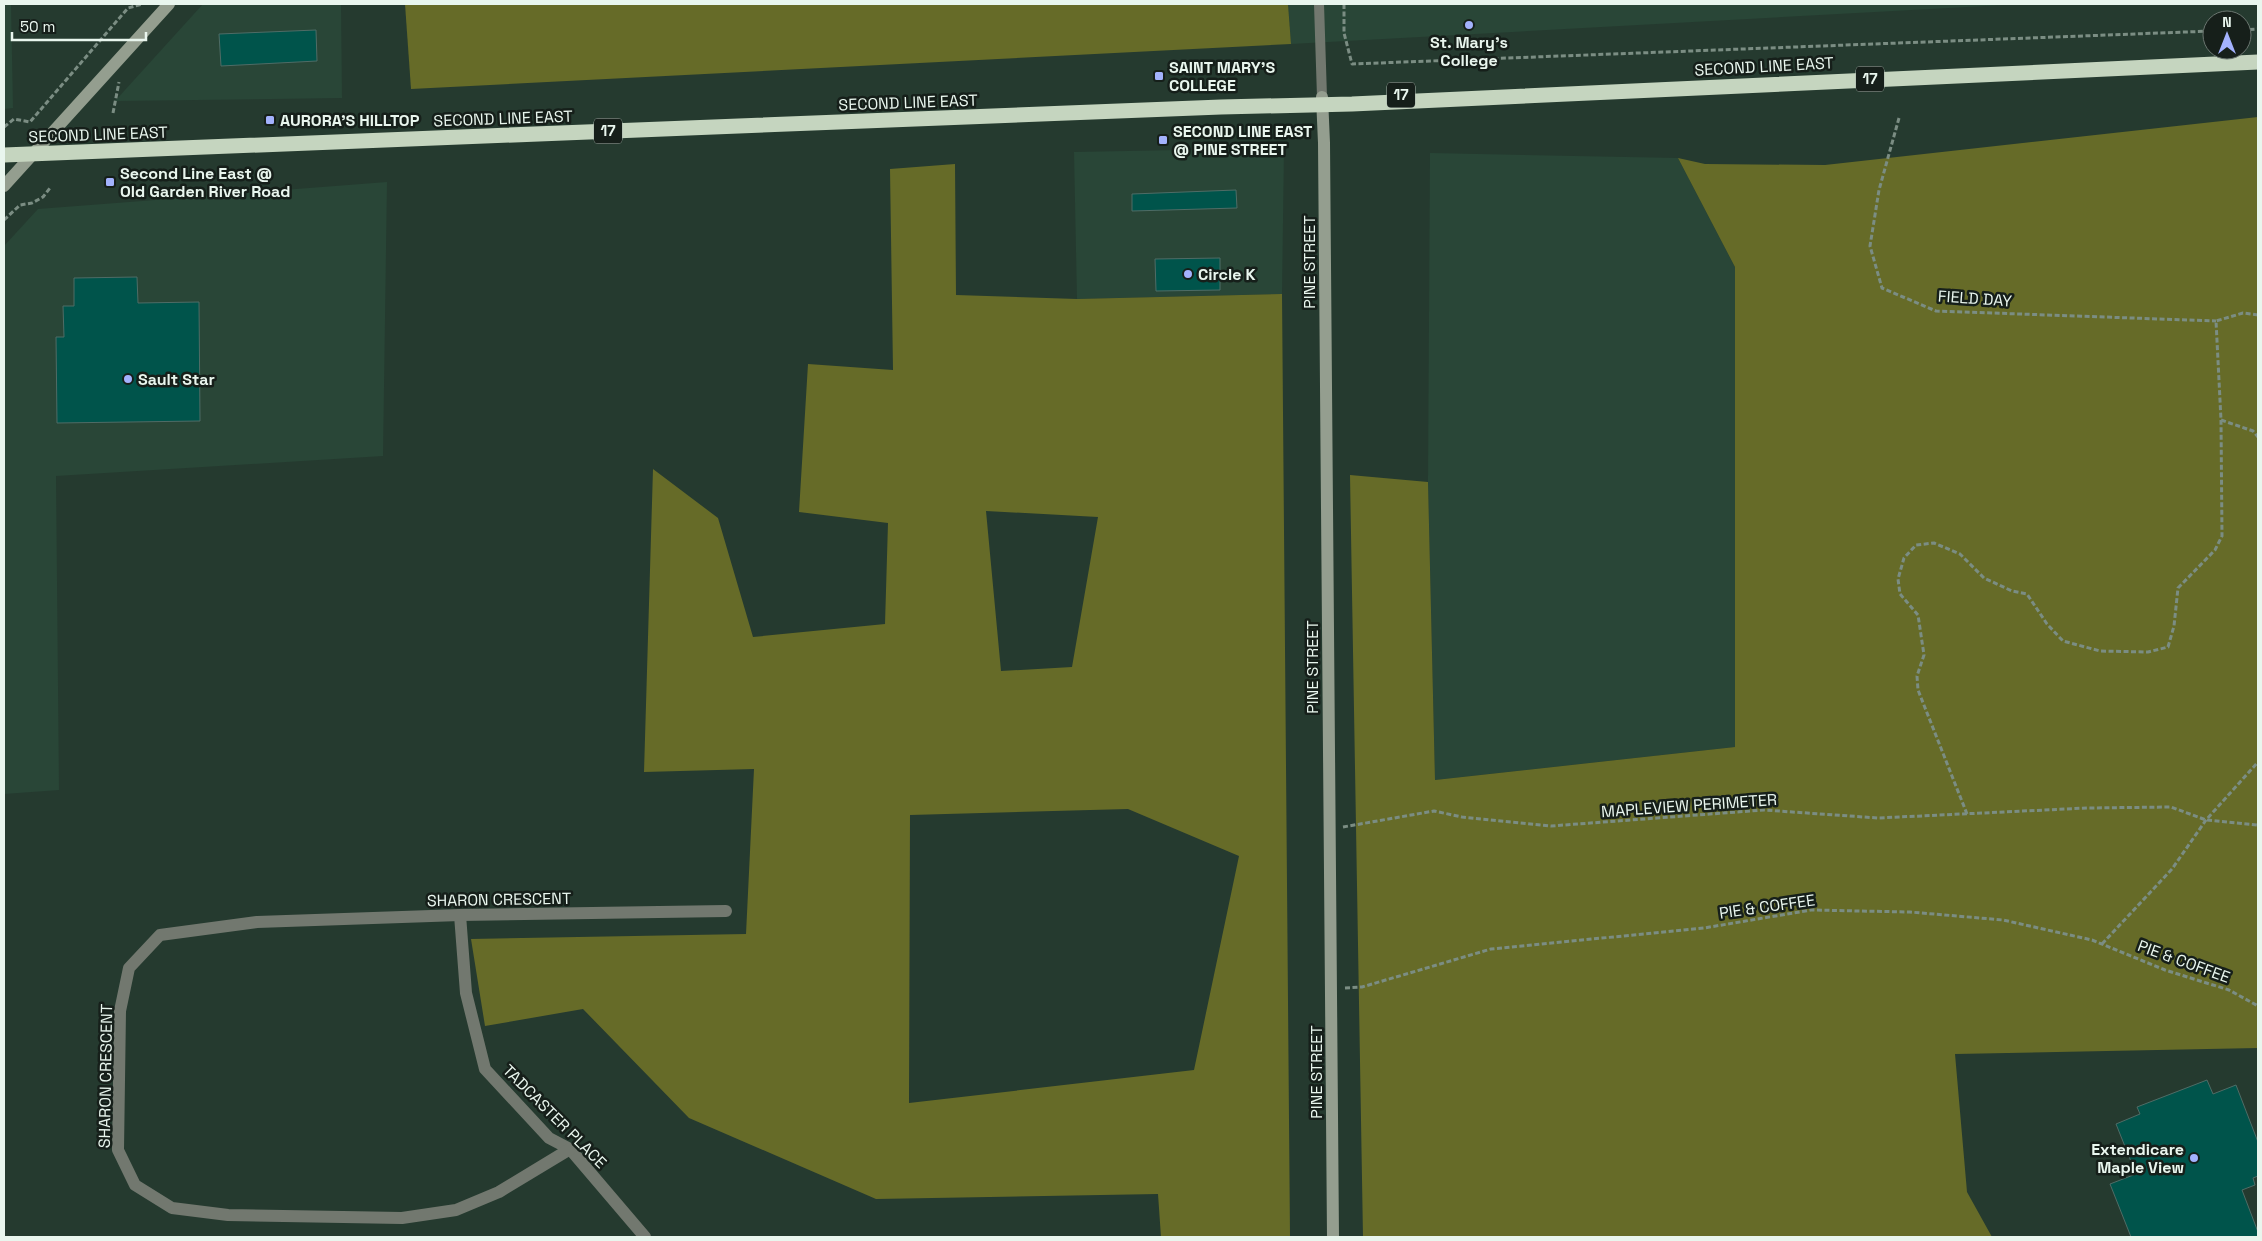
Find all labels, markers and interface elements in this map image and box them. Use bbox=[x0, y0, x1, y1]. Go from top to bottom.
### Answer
scale bar bbox=[12, 10, 146, 42]
north arrow bbox=[2202, 10, 2252, 60]
text: N bbox=[2222, 13, 2232, 31]
text: 50 m bbox=[20, 17, 55, 36]
marker: St. Mary's College bbox=[1463, 19, 1475, 31]
place label: St. Mary's College bbox=[1430, 32, 1508, 71]
street label: SECOND LINE EAST bbox=[1694, 52, 1834, 81]
place label: SAINT MARY'S COLLEGE bbox=[1169, 57, 1276, 96]
road number: 17 bbox=[1856, 66, 1884, 92]
marker: SAINT MARY'S COLLEGE bbox=[1153, 70, 1165, 82]
road number: 17 bbox=[1387, 82, 1415, 108]
street label: SECOND LINE EAST bbox=[838, 90, 978, 115]
street label: SECOND LINE EAST bbox=[433, 106, 573, 131]
place label: AURORA'S HILLTOP bbox=[280, 110, 420, 131]
marker: AURORA'S HILLTOP bbox=[264, 114, 276, 126]
road number: 17 bbox=[594, 118, 622, 144]
place label: SECOND LINE EAST @ PINE STREET bbox=[1173, 121, 1313, 160]
street label: SECOND LINE EAST bbox=[28, 122, 168, 147]
marker: SECOND LINE EAST @ PINE STREET bbox=[1157, 134, 1169, 146]
place label: Second Line East @ Old Garden River Road bbox=[120, 163, 290, 202]
marker: Second Line East @ Old Garden River Road bbox=[104, 176, 116, 188]
street label: PINE STREET bbox=[1299, 215, 1320, 309]
place label: Circle K bbox=[1198, 264, 1256, 285]
marker: Circle K bbox=[1182, 268, 1194, 280]
street label: FIELD DAY bbox=[1937, 285, 2013, 312]
place label: Sault Star bbox=[138, 369, 215, 390]
marker: Sault Star bbox=[122, 373, 134, 385]
street label: PINE STREET bbox=[1302, 620, 1323, 714]
street label: MAPLEVIEW PERIMETER bbox=[1600, 789, 1778, 822]
street label: SHARON CRESCENT bbox=[427, 888, 571, 911]
street label: PIE & COFFEE bbox=[1718, 889, 1816, 924]
street label: PIE & COFFEE bbox=[2135, 935, 2233, 988]
street label: SHARON CRESCENT bbox=[94, 1004, 117, 1148]
street label: PINE STREET bbox=[1306, 1025, 1327, 1119]
street label: TADCASTER PLACE bbox=[498, 1060, 611, 1173]
place label: Extendicare Maple View bbox=[2091, 1139, 2184, 1178]
marker: Extendicare Maple View bbox=[2188, 1152, 2200, 1164]

